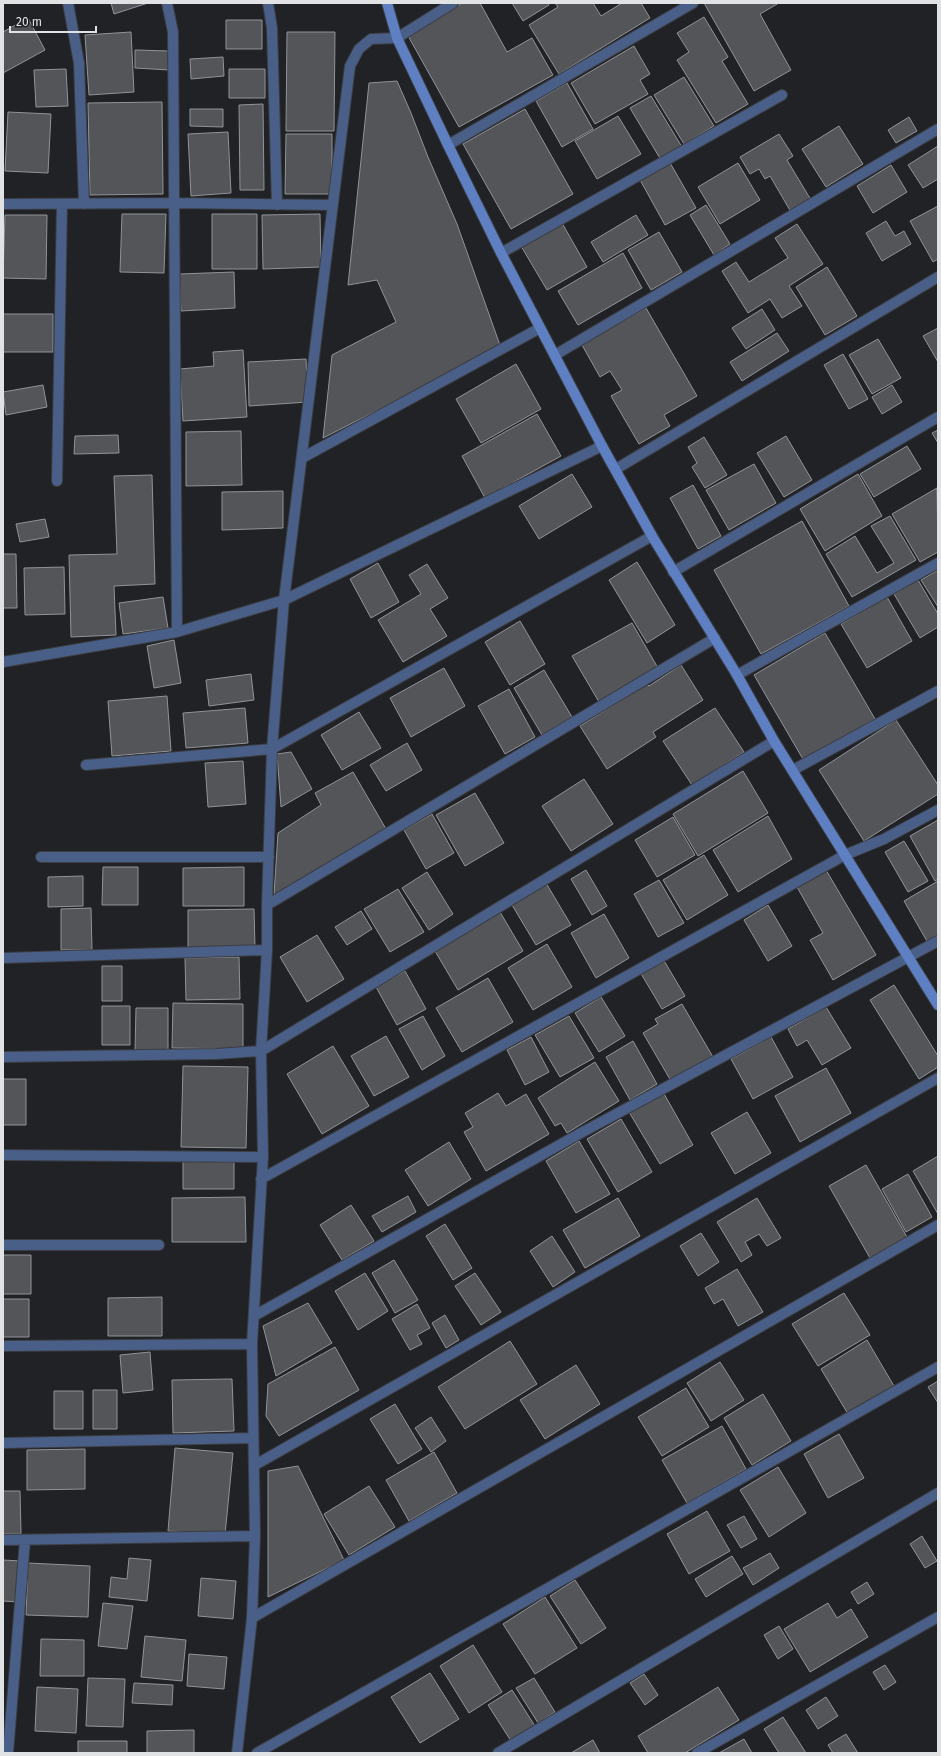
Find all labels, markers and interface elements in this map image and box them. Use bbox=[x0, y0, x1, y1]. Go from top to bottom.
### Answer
scale bar bbox=[10, 8, 96, 34]
text: 20 m bbox=[16, 15, 42, 29]

